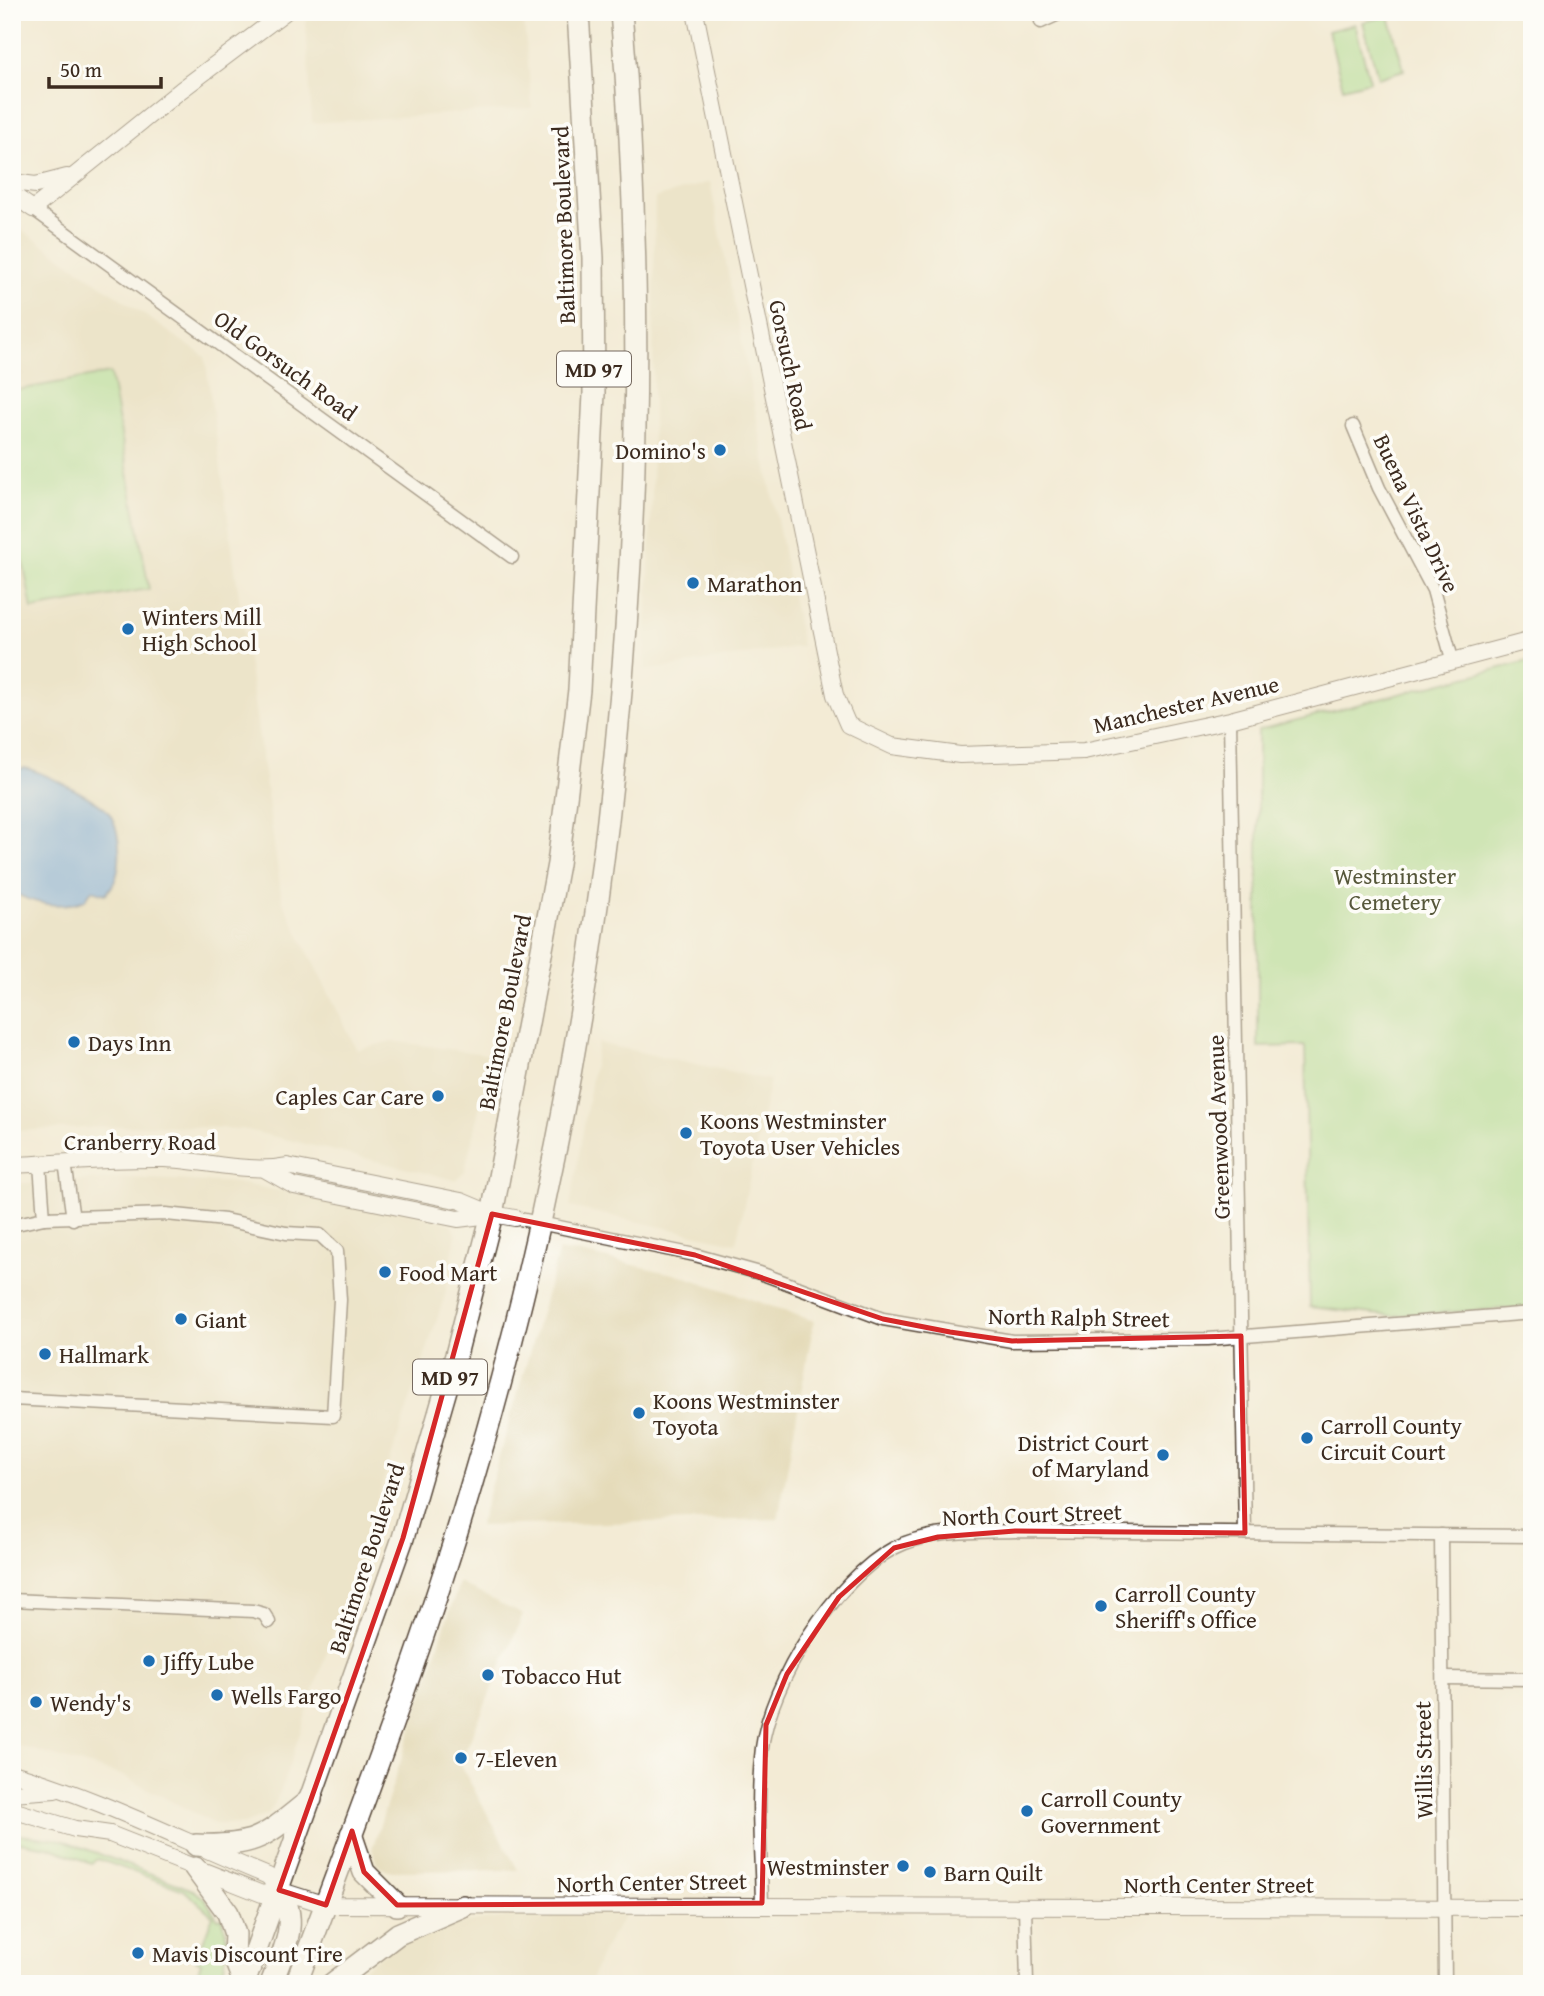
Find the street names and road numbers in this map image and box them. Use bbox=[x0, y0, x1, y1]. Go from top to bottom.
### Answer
street label: Baltimore Boulevard bbox=[543, 125, 583, 325]
street label: Gorsuch Road bbox=[761, 297, 821, 434]
street label: Old Gorsuch Road bbox=[208, 302, 365, 429]
road number: MD 97 bbox=[557, 352, 631, 386]
street label: Buena Vista Drive bbox=[1366, 428, 1468, 598]
street label: Manchester Avenue bbox=[1090, 667, 1282, 741]
street label: Baltimore Boulevard bbox=[469, 911, 539, 1112]
street label: Greenwood Avenue bbox=[1198, 1034, 1238, 1220]
street label: Cranberry Road bbox=[64, 1125, 217, 1158]
street label: North Ralph Street bbox=[988, 1299, 1170, 1335]
road number: MD 97 bbox=[413, 1360, 487, 1394]
street label: Baltimore Boulevard bbox=[320, 1458, 413, 1657]
street label: North Court Street bbox=[942, 1494, 1122, 1534]
street label: Willis Street bbox=[1405, 1701, 1441, 1819]
street label: North Center Street bbox=[557, 1864, 747, 1900]
street label: North Center Street bbox=[1124, 1868, 1314, 1901]

